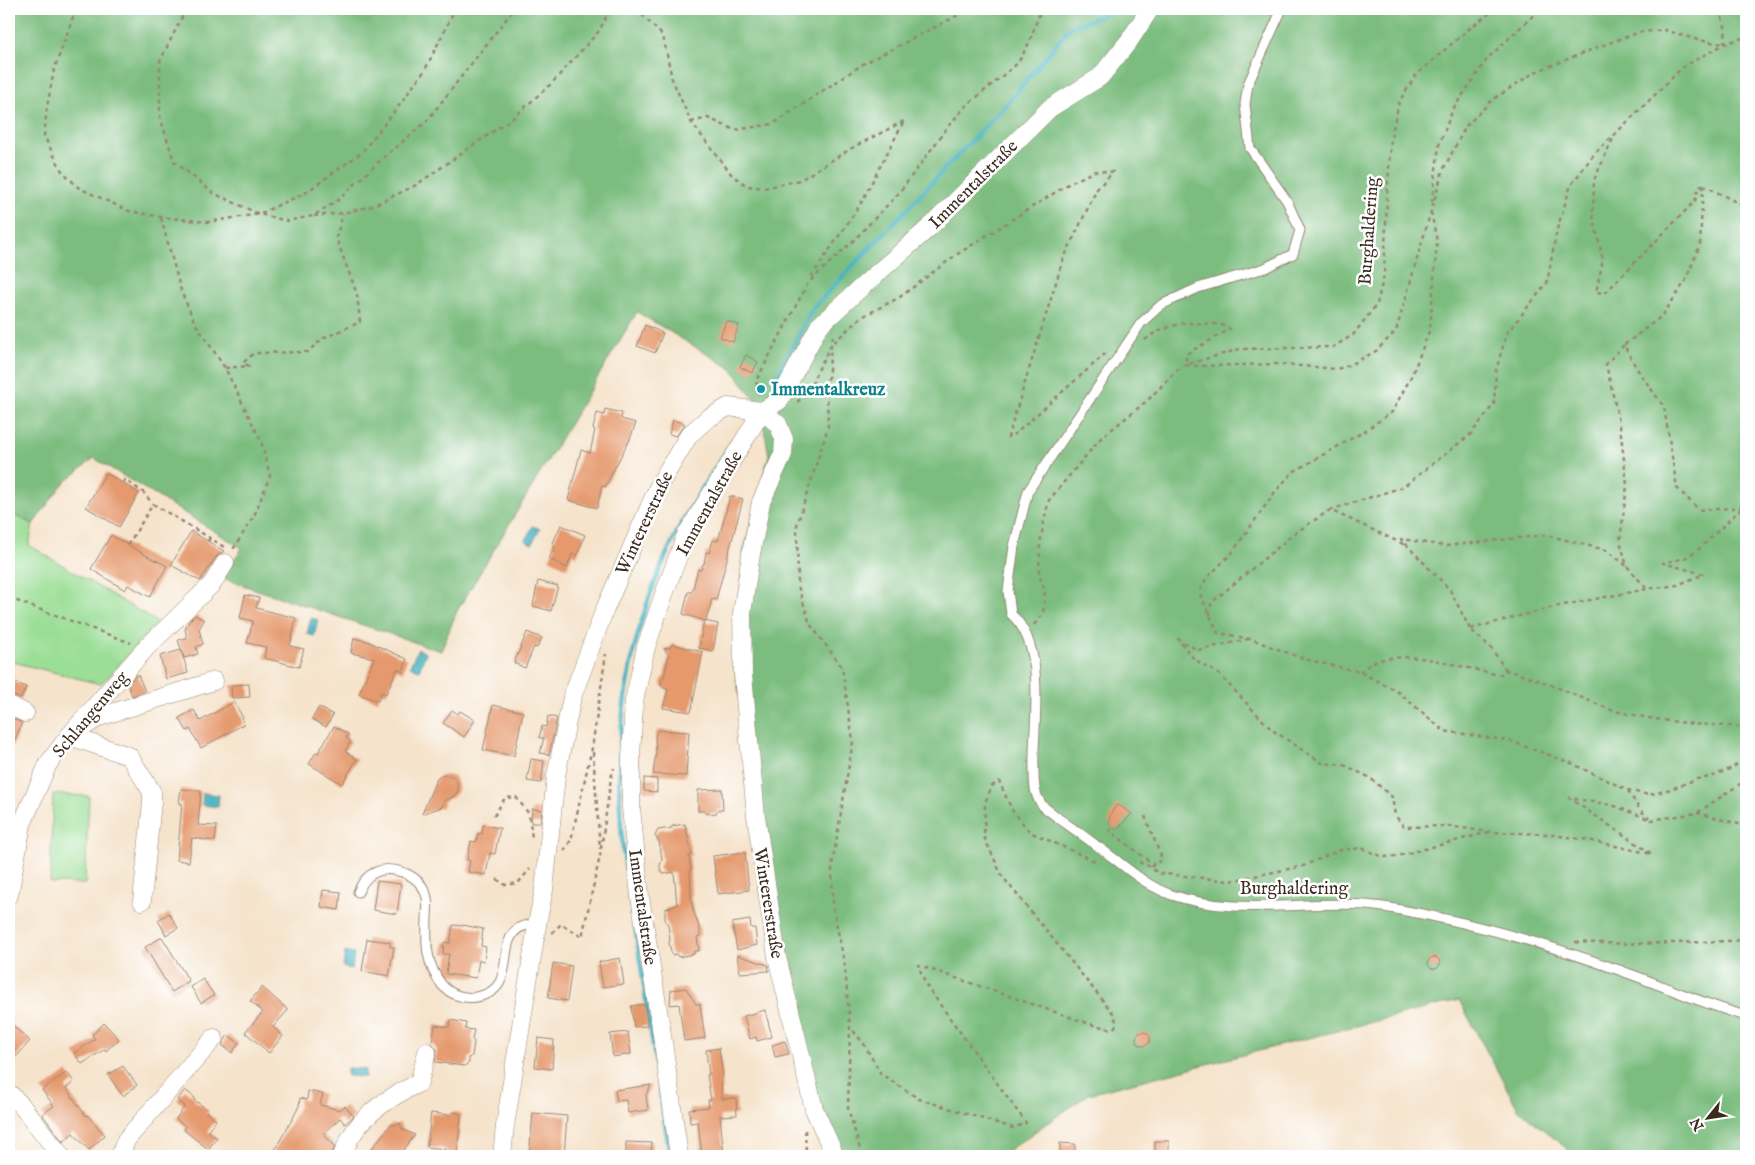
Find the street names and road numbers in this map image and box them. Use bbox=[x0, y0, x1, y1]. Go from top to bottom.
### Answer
street label: Immentalstraße bbox=[925, 136, 1023, 234]
street label: Burghaldering bbox=[1354, 176, 1385, 286]
street label: Immentalstraße bbox=[672, 447, 749, 560]
street label: Wintererstraße bbox=[611, 468, 679, 579]
street label: Schlangenweg bbox=[48, 667, 134, 763]
street label: Wintererstraße bbox=[747, 846, 788, 960]
street label: Immentalstraße bbox=[622, 848, 661, 967]
street label: Burghaldering bbox=[1240, 878, 1348, 901]

